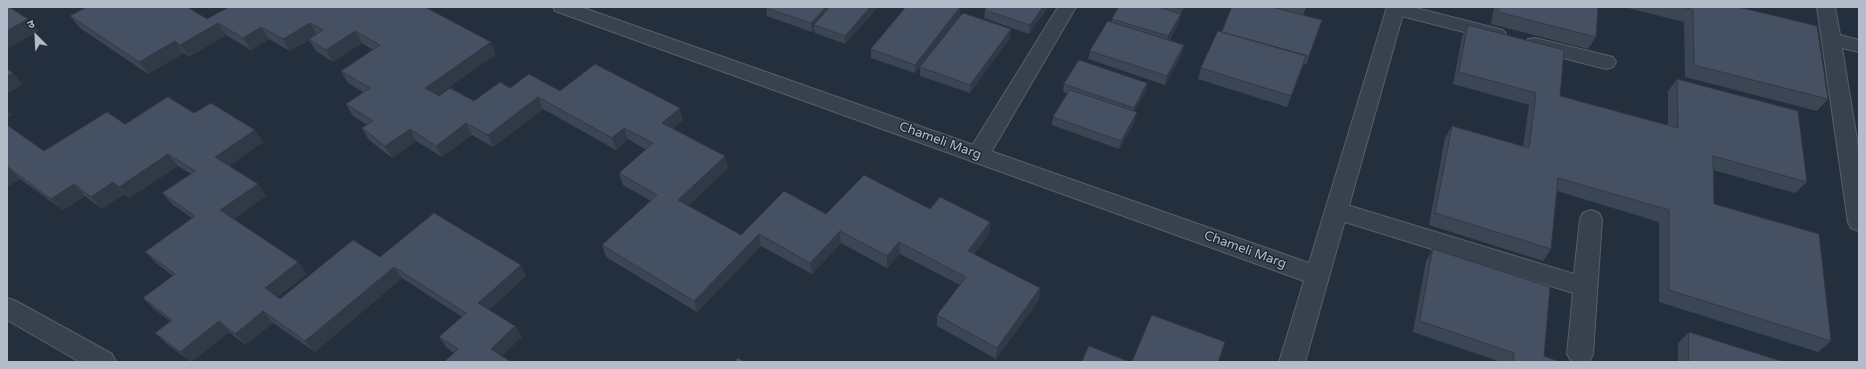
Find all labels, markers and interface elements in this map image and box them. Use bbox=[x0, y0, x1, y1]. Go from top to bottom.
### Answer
north arrow bbox=[16, 16, 56, 56]
text: उ bbox=[25, 17, 37, 32]
street label: Chameli Marg bbox=[897, 119, 983, 163]
street label: Chameli Marg bbox=[1202, 228, 1288, 272]

